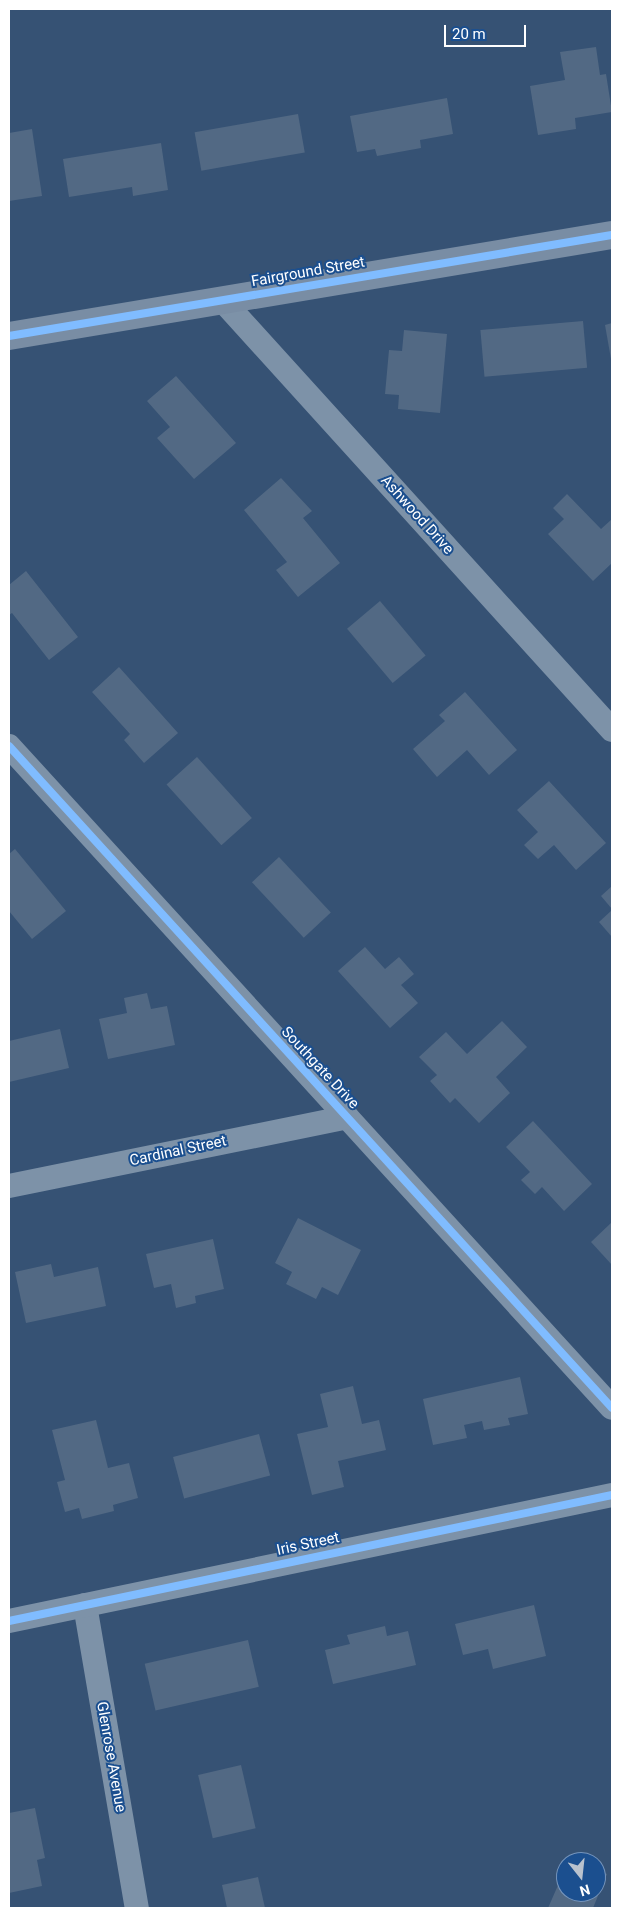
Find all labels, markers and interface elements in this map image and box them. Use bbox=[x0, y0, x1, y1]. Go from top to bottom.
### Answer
scale bar bbox=[446, 15, 528, 47]
text: 20 m bbox=[452, 25, 486, 43]
street label: Fairground Street bbox=[250, 253, 366, 291]
street label: Ashwood Drive bbox=[377, 472, 457, 558]
street label: Southgate Drive bbox=[277, 1023, 363, 1113]
street label: Cardinal Street bbox=[128, 1132, 228, 1170]
street label: Iris Street bbox=[275, 1529, 341, 1559]
street label: Glenrose Avenue bbox=[92, 1700, 130, 1814]
north arrow bbox=[556, 1852, 606, 1902]
text: N bbox=[578, 1881, 592, 1900]

